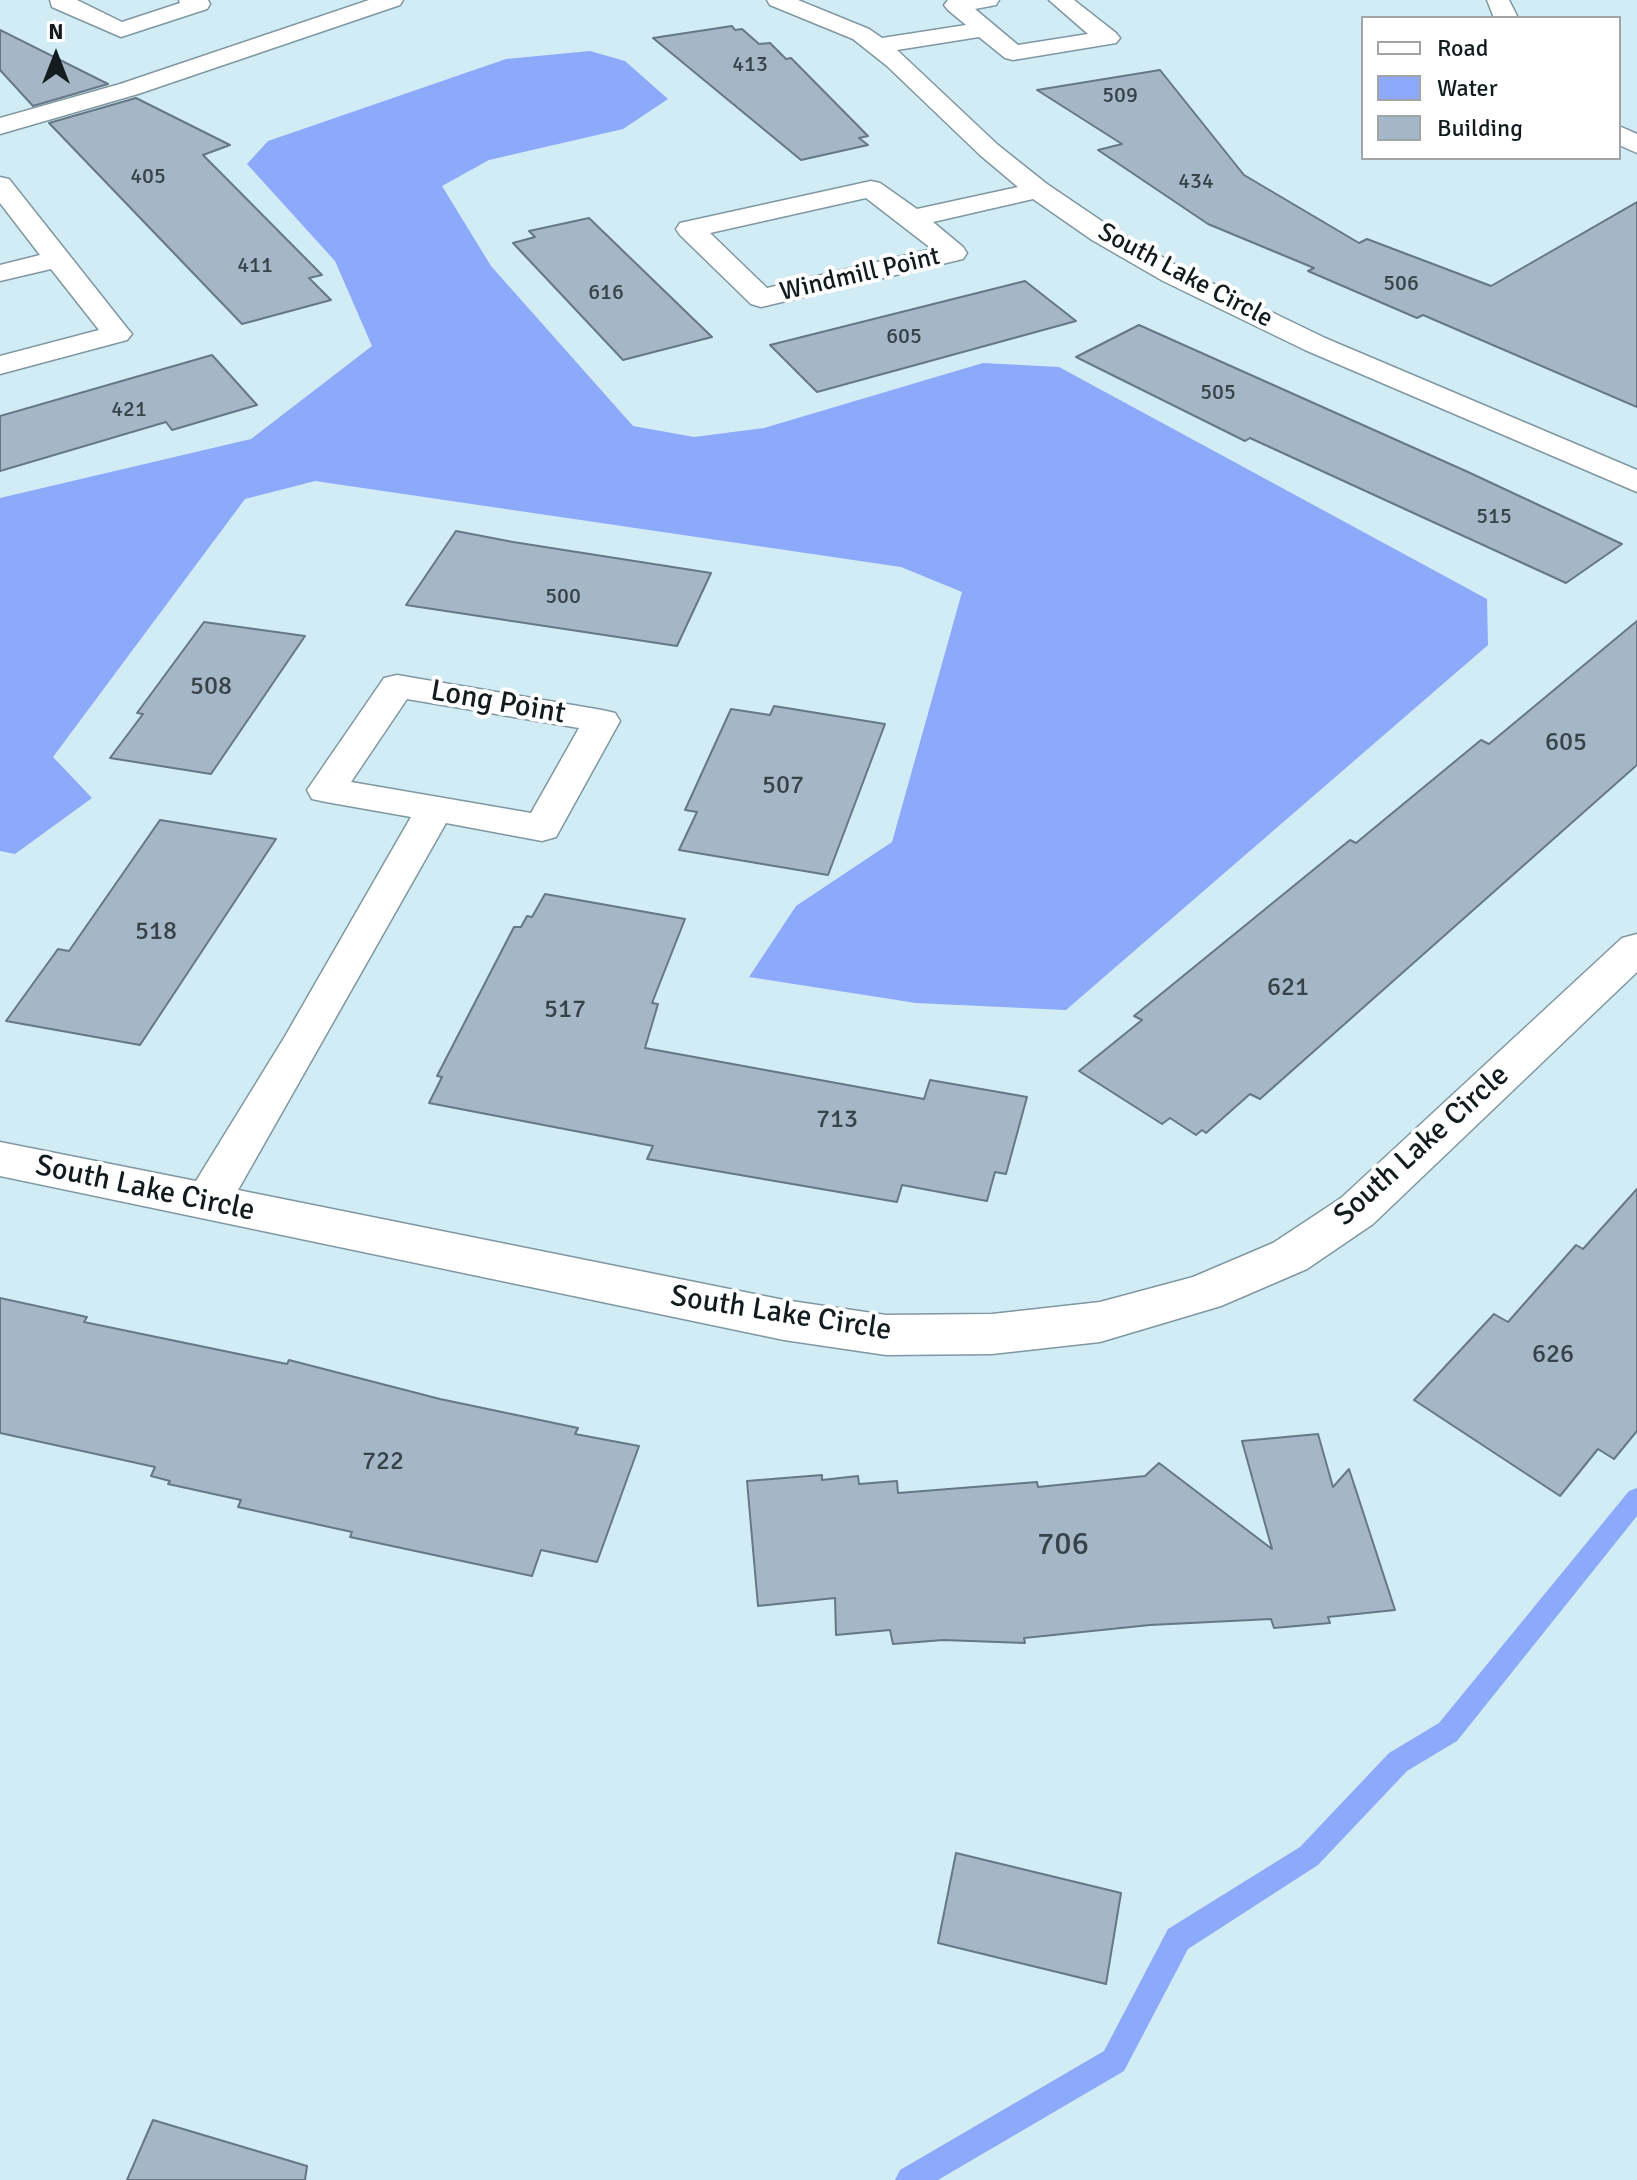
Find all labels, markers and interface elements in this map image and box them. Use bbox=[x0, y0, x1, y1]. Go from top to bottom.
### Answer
north arrow bbox=[16, 16, 96, 96]
legend bbox=[1361, 16, 1621, 160]
text: N bbox=[48, 18, 64, 45]
text: Road bbox=[1437, 33, 1488, 63]
house number: 413 bbox=[732, 52, 768, 78]
text: Water bbox=[1437, 73, 1497, 103]
house number: 509 bbox=[1102, 83, 1138, 109]
text: Building bbox=[1437, 113, 1523, 143]
house number: 405 bbox=[130, 164, 166, 190]
house number: 434 bbox=[1178, 169, 1214, 195]
street label: South Lake Circle bbox=[1092, 217, 1278, 335]
street label: Windmill Point bbox=[777, 241, 943, 309]
house number: 411 bbox=[237, 253, 273, 279]
house number: 506 bbox=[1383, 271, 1419, 297]
house number: 616 bbox=[588, 280, 624, 306]
house number: 605 bbox=[886, 324, 922, 350]
house number: 505 bbox=[1200, 380, 1236, 406]
house number: 421 bbox=[111, 397, 147, 423]
house number: 515 bbox=[1476, 504, 1512, 530]
house number: 500 bbox=[545, 584, 581, 610]
house number: 508 bbox=[190, 671, 232, 703]
street label: Long Point bbox=[428, 673, 568, 733]
house number: 605 bbox=[1545, 727, 1587, 759]
house number: 507 bbox=[762, 770, 804, 802]
house number: 518 bbox=[135, 916, 177, 948]
house number: 621 bbox=[1267, 972, 1309, 1004]
house number: 517 bbox=[544, 994, 586, 1026]
street label: South Lake Circle bbox=[1327, 1058, 1517, 1234]
house number: 713 bbox=[816, 1104, 858, 1136]
street label: South Lake Circle bbox=[32, 1148, 258, 1230]
street label: South Lake Circle bbox=[668, 1279, 894, 1349]
house number: 626 bbox=[1532, 1339, 1574, 1371]
house number: 722 bbox=[362, 1446, 404, 1478]
house number: 706 bbox=[1037, 1527, 1089, 1565]

